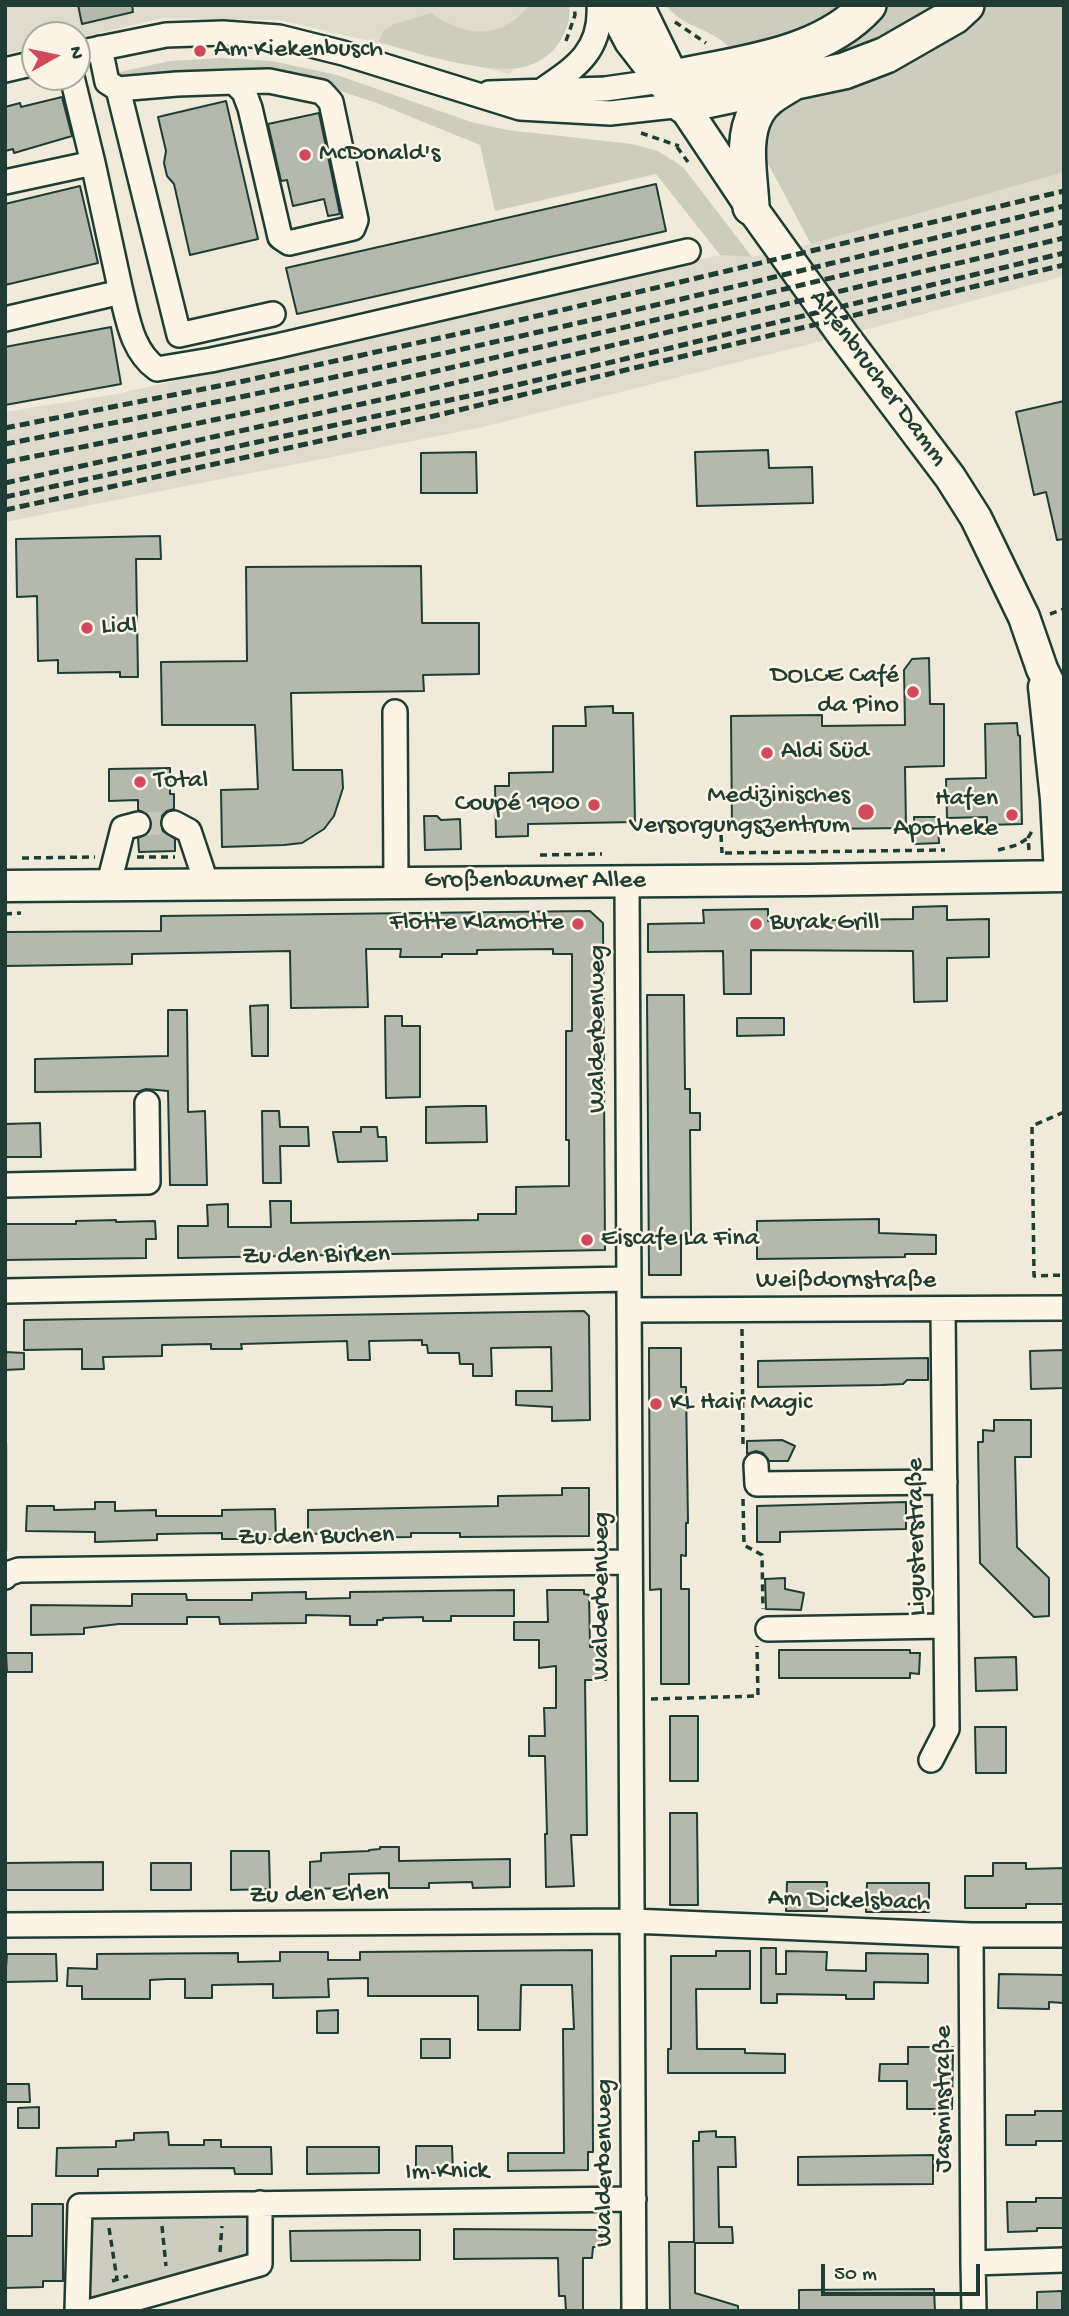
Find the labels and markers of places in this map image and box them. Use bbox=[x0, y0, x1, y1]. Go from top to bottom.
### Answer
place label: Am Kiekenbusch bbox=[214, 35, 383, 67]
marker: Am Kiekenbusch bbox=[192, 43, 208, 59]
place label: McDonald's bbox=[319, 139, 440, 171]
marker: McDonald's bbox=[297, 147, 313, 163]
place label: Lidl bbox=[101, 612, 137, 644]
marker: Lidl bbox=[79, 620, 95, 636]
place label: DOLCE Café da Pino bbox=[771, 661, 899, 722]
marker: DOLCE Café da Pino bbox=[905, 684, 921, 700]
place label: Aldi Süd bbox=[781, 737, 869, 769]
marker: Aldi Süd bbox=[759, 745, 775, 761]
place label: Total bbox=[154, 766, 208, 798]
marker: Total bbox=[132, 774, 148, 790]
place label: Medizinisches Versorgungszentrum bbox=[629, 781, 850, 842]
place label: Hafen Apotheke bbox=[893, 784, 998, 846]
place label: Coupé 1900 bbox=[455, 789, 580, 821]
marker: Coupé 1900 bbox=[586, 797, 602, 813]
marker: Medizinisches Versorgungszentrum bbox=[856, 802, 876, 822]
marker: Hafen Apotheke bbox=[1004, 807, 1020, 823]
place label: Flotte Klamotte bbox=[390, 908, 564, 940]
place label: Burak Grill bbox=[770, 908, 880, 940]
marker: Flotte Klamotte bbox=[570, 916, 586, 932]
marker: Burak Grill bbox=[748, 916, 764, 932]
place label: Eiscafe La Fina bbox=[601, 1224, 759, 1256]
marker: Eiscafe La Fina bbox=[579, 1232, 595, 1248]
place label: KL Hair Magic bbox=[670, 1388, 812, 1420]
marker: KL Hair Magic bbox=[648, 1396, 664, 1412]

